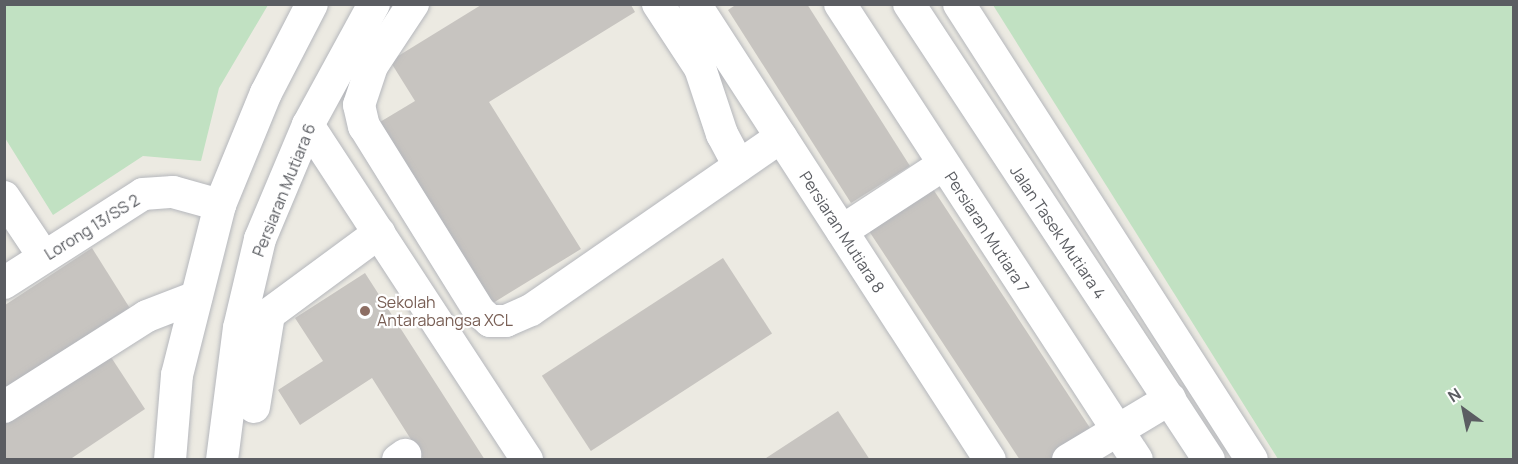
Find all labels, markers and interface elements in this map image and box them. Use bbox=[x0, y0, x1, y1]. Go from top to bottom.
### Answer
street label: Persiaran Mutiara 6 bbox=[249, 121, 319, 259]
street label: Jalan Tasek Mutiara 4 bbox=[1006, 162, 1110, 302]
street label: Persiaran Mutiara 8 bbox=[795, 168, 889, 296]
street label: Persiaran Mutiara 7 bbox=[941, 168, 1033, 296]
street label: Lorong 13/SS 2 bbox=[41, 190, 143, 264]
place label: Sekolah Antarabangsa XCL bbox=[377, 292, 513, 330]
marker: Sekolah Antarabangsa XCL bbox=[358, 304, 372, 318]
north arrow bbox=[1434, 380, 1494, 440]
text: N bbox=[1443, 383, 1465, 407]

